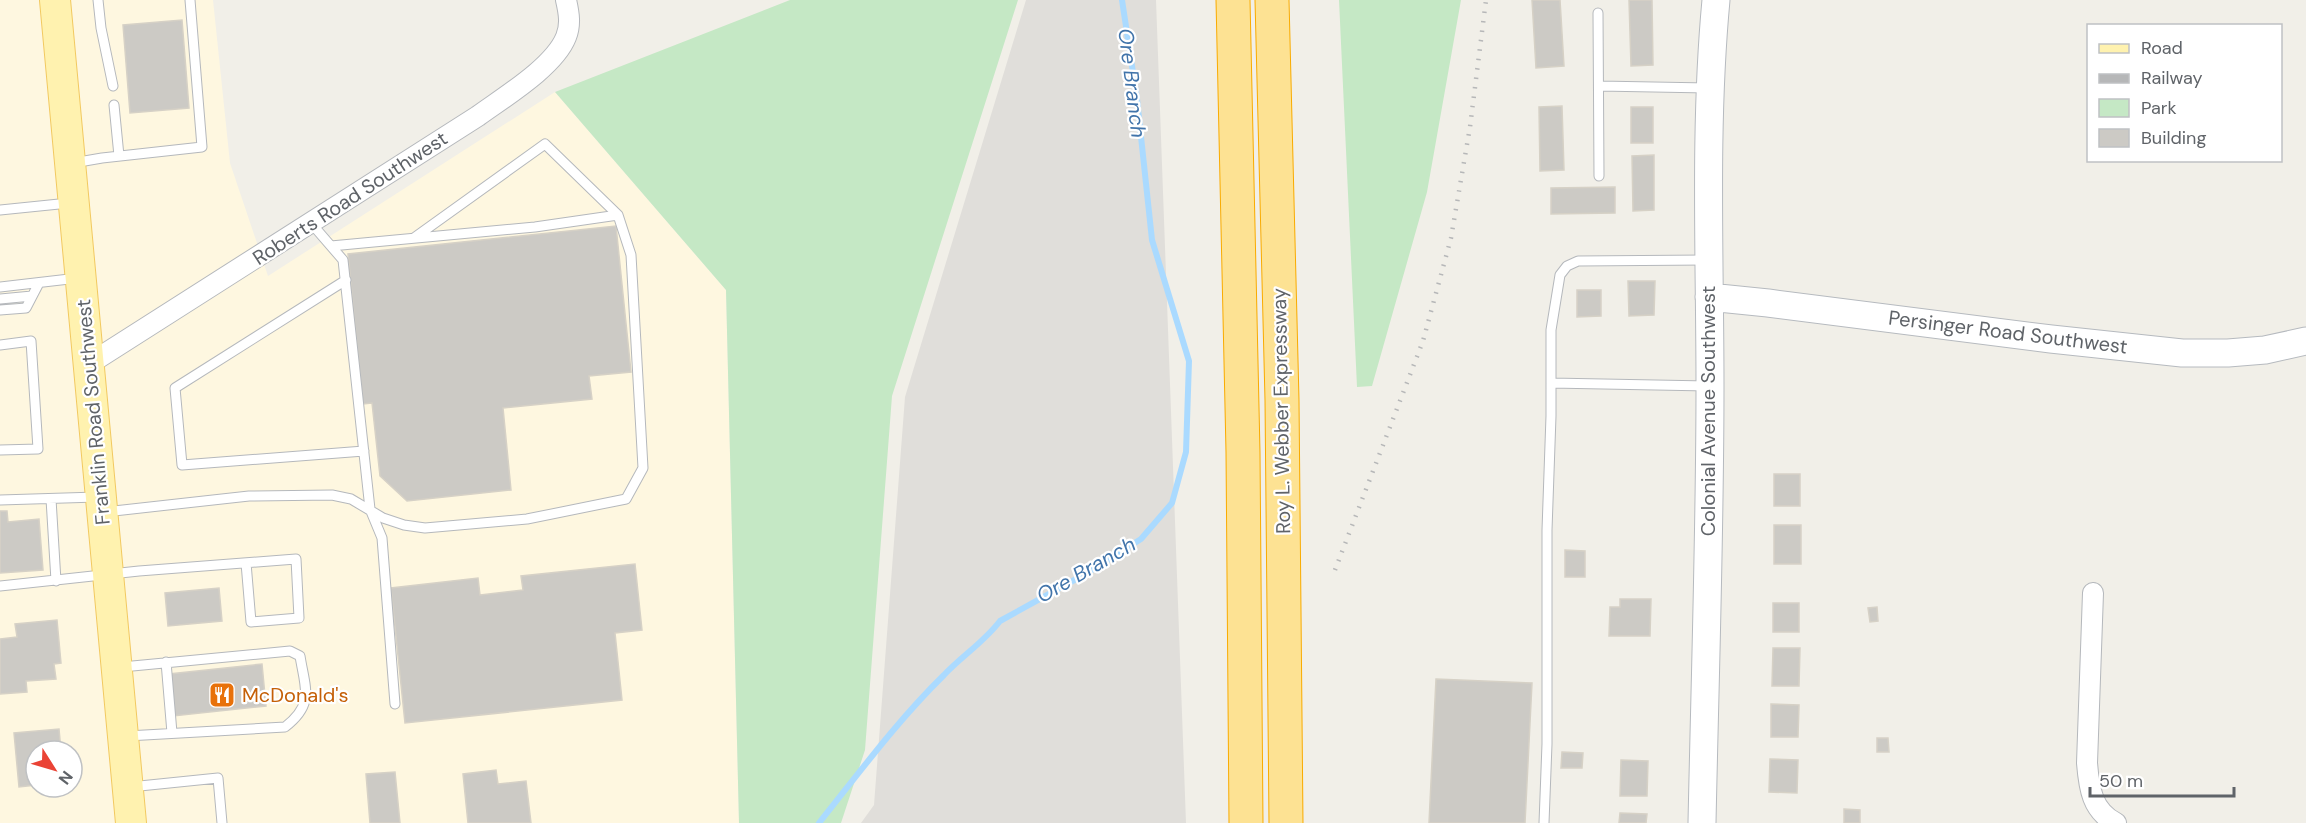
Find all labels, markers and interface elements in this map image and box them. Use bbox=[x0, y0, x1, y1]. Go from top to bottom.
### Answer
legend bbox=[2087, 24, 2282, 162]
water label: Ore Branch bbox=[1111, 27, 1153, 139]
text: Road bbox=[2141, 36, 2183, 60]
text: Railway bbox=[2141, 66, 2203, 90]
text: Park bbox=[2141, 96, 2177, 120]
street label: Roberts Road Southwest bbox=[248, 125, 453, 271]
text: Building bbox=[2141, 126, 2206, 150]
street label: Colonial Avenue Southwest bbox=[1695, 286, 1721, 536]
street label: Roy L. Webber Expressway bbox=[1266, 288, 1296, 534]
street label: Franklin Road Southwest bbox=[70, 298, 116, 526]
street label: Persinger Road Southwest bbox=[1887, 304, 2129, 360]
water label: Ore Branch bbox=[1031, 530, 1141, 610]
restaurant icon: McDonald's bbox=[207, 680, 237, 710]
place label: McDonald's bbox=[242, 682, 348, 708]
north arrow bbox=[24, 739, 84, 799]
scale bar bbox=[2090, 760, 2234, 798]
text: N bbox=[54, 767, 77, 789]
text: 50 m bbox=[2099, 769, 2143, 793]

